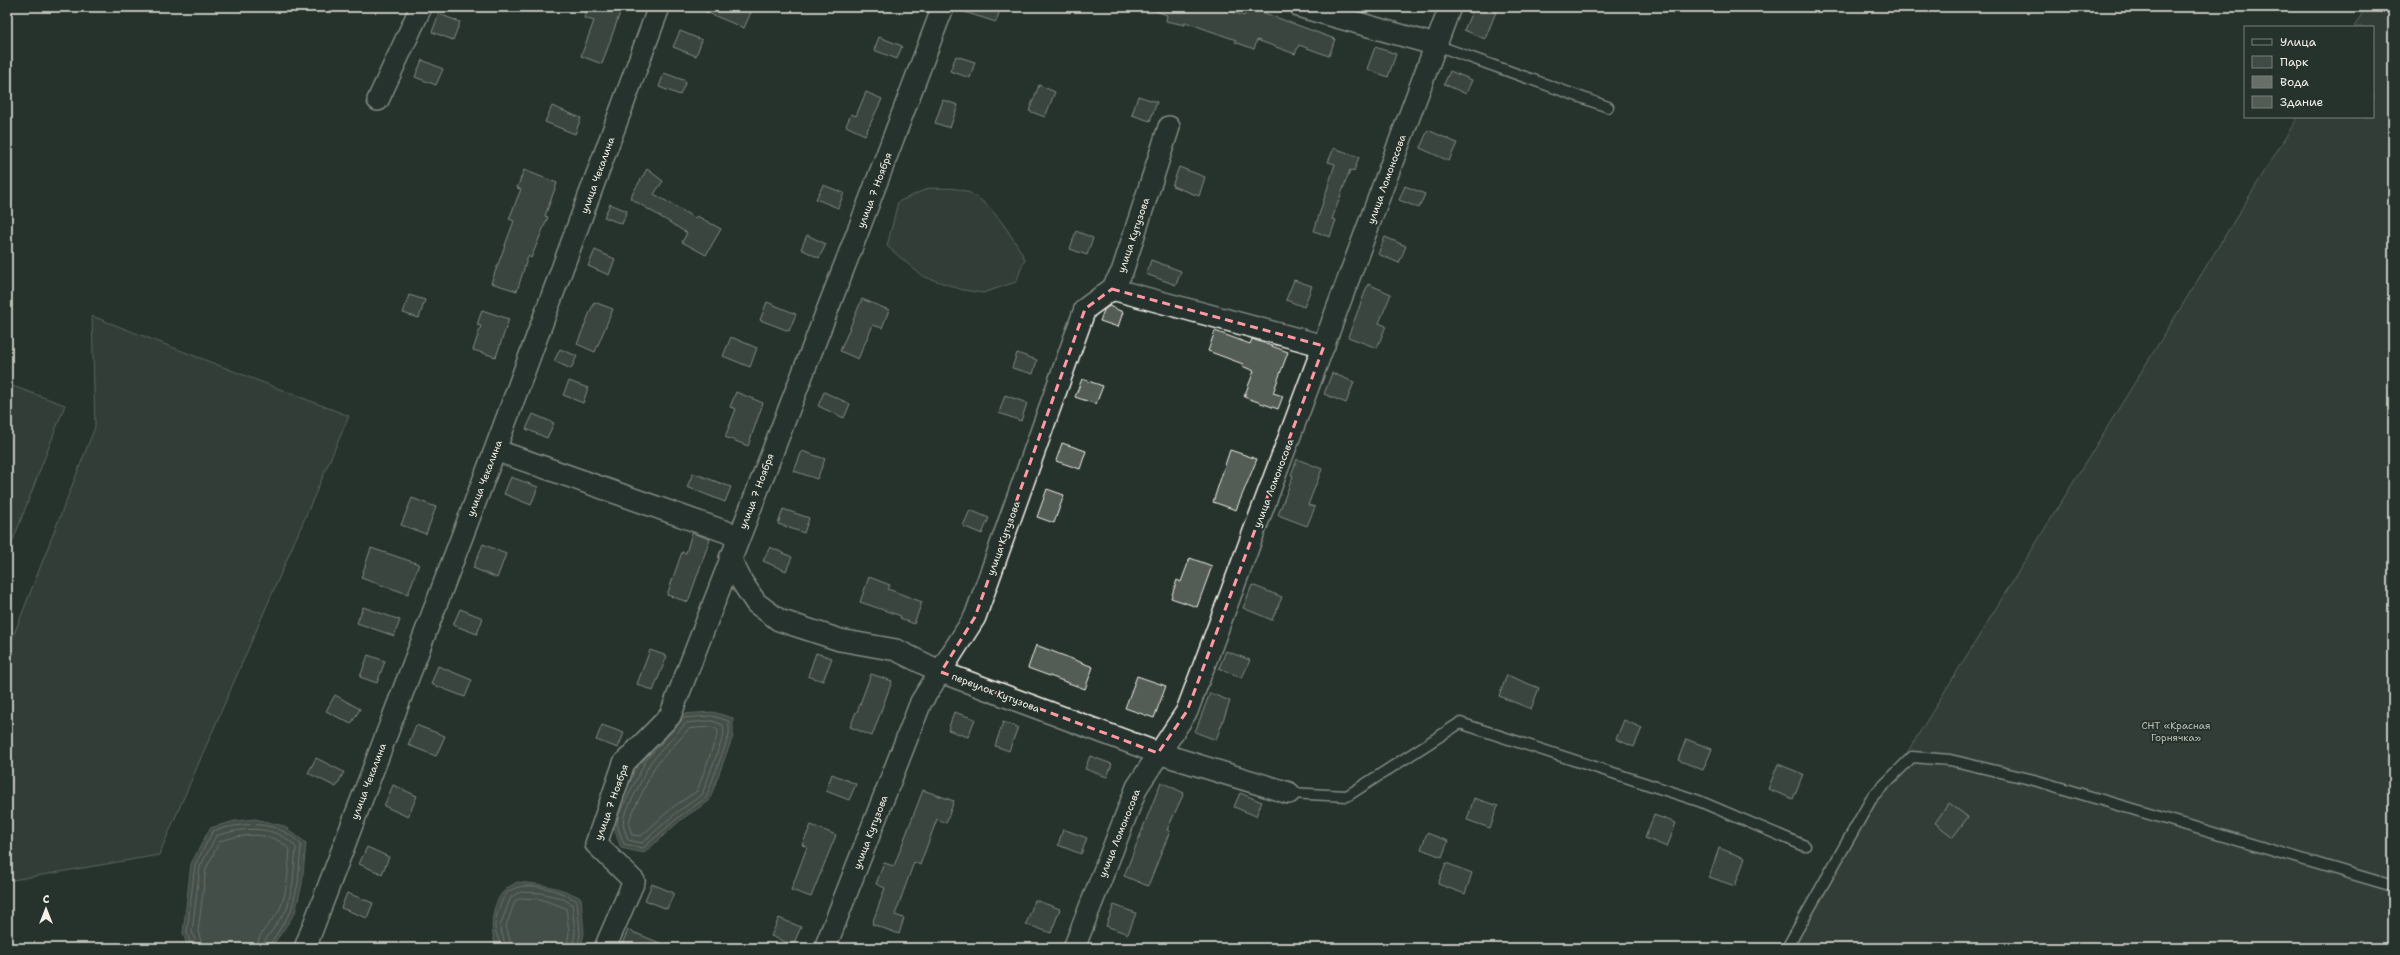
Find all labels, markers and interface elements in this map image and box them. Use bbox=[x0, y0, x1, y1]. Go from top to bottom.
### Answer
legend bbox=[2244, 26, 2374, 118]
text: Улица bbox=[2280, 34, 2317, 50]
text: Парк bbox=[2280, 54, 2309, 70]
text: Вода bbox=[2280, 74, 2309, 90]
text: Здание bbox=[2280, 94, 2324, 110]
street label: улица Ломоносова bbox=[1364, 132, 1409, 226]
street label: улица Чекалина bbox=[578, 134, 618, 215]
street label: улица 7 Ноября bbox=[854, 151, 895, 230]
street label: улица Кутузова bbox=[1115, 195, 1153, 274]
street label: улица Ломоносова bbox=[1251, 436, 1297, 529]
street label: улица Чекалина bbox=[464, 437, 505, 518]
street label: улица 7 Ноября bbox=[736, 452, 777, 531]
street label: улица Кутузова bbox=[984, 498, 1023, 577]
street label: переулок Кутузова bbox=[950, 670, 1042, 716]
park label: СНТ «Красная Горнячка» bbox=[2141, 719, 2211, 744]
street label: улица Чекалина bbox=[348, 740, 389, 821]
street label: улица 7 Ноября bbox=[592, 762, 631, 842]
street label: улица Ломоносова bbox=[1096, 786, 1143, 879]
street label: улица Кутузова bbox=[850, 793, 891, 871]
north arrow bbox=[26, 889, 66, 929]
text: С bbox=[43, 892, 50, 907]

